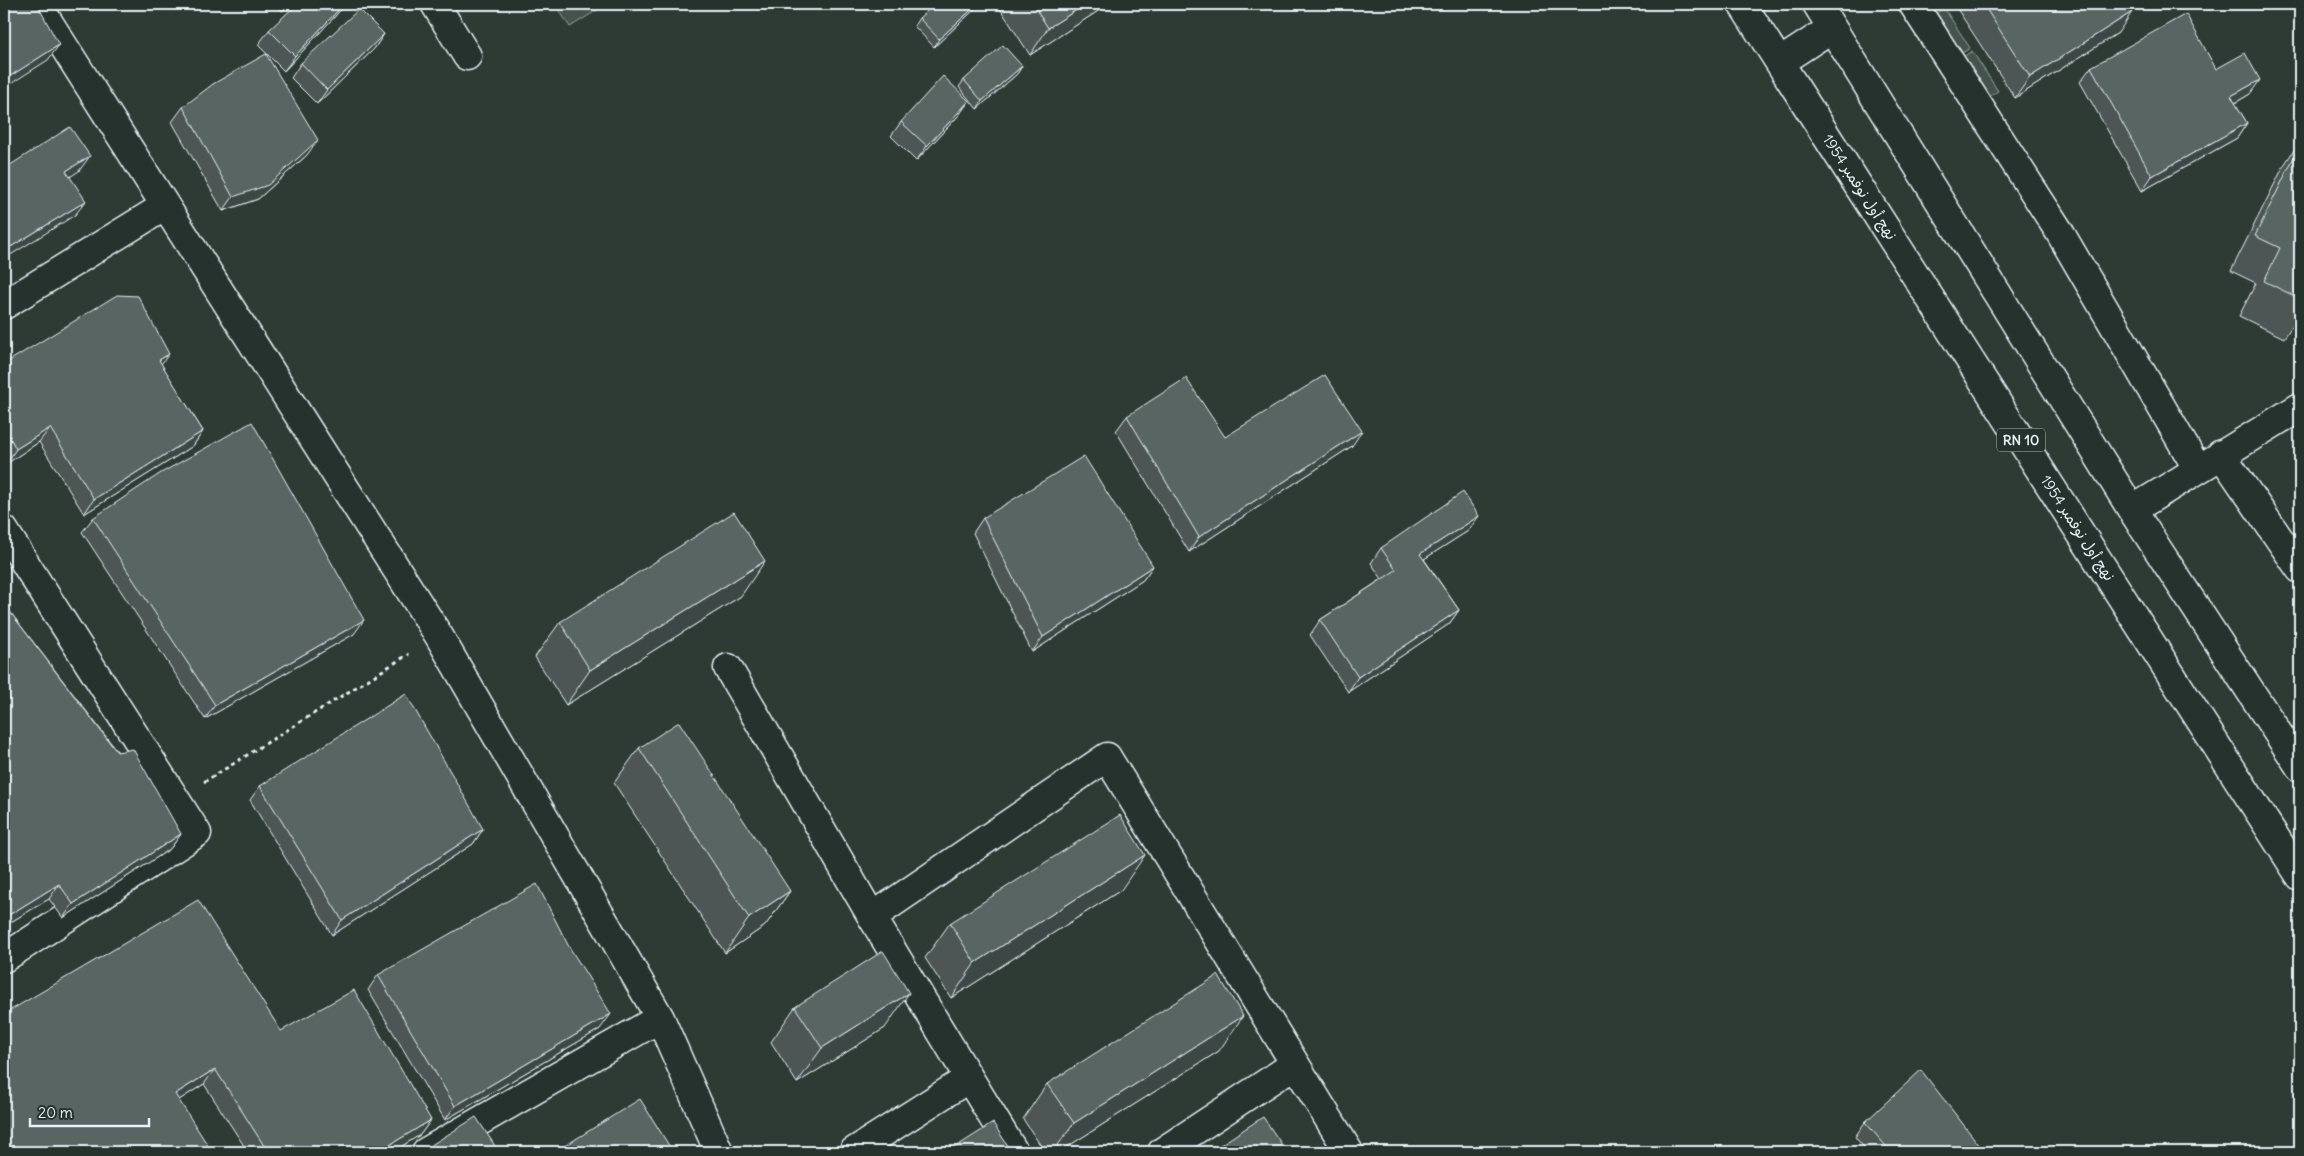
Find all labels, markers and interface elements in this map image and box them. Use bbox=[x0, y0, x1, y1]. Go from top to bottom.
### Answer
street label: نهج أول نوفمبر 1954 bbox=[1818, 131, 1901, 244]
road number: RN 10 bbox=[1997, 428, 2045, 452]
street label: نهج أول نوفمبر 1954 bbox=[2036, 472, 2119, 585]
scale bar bbox=[30, 1096, 149, 1128]
text: 20 m bbox=[38, 1103, 73, 1122]

